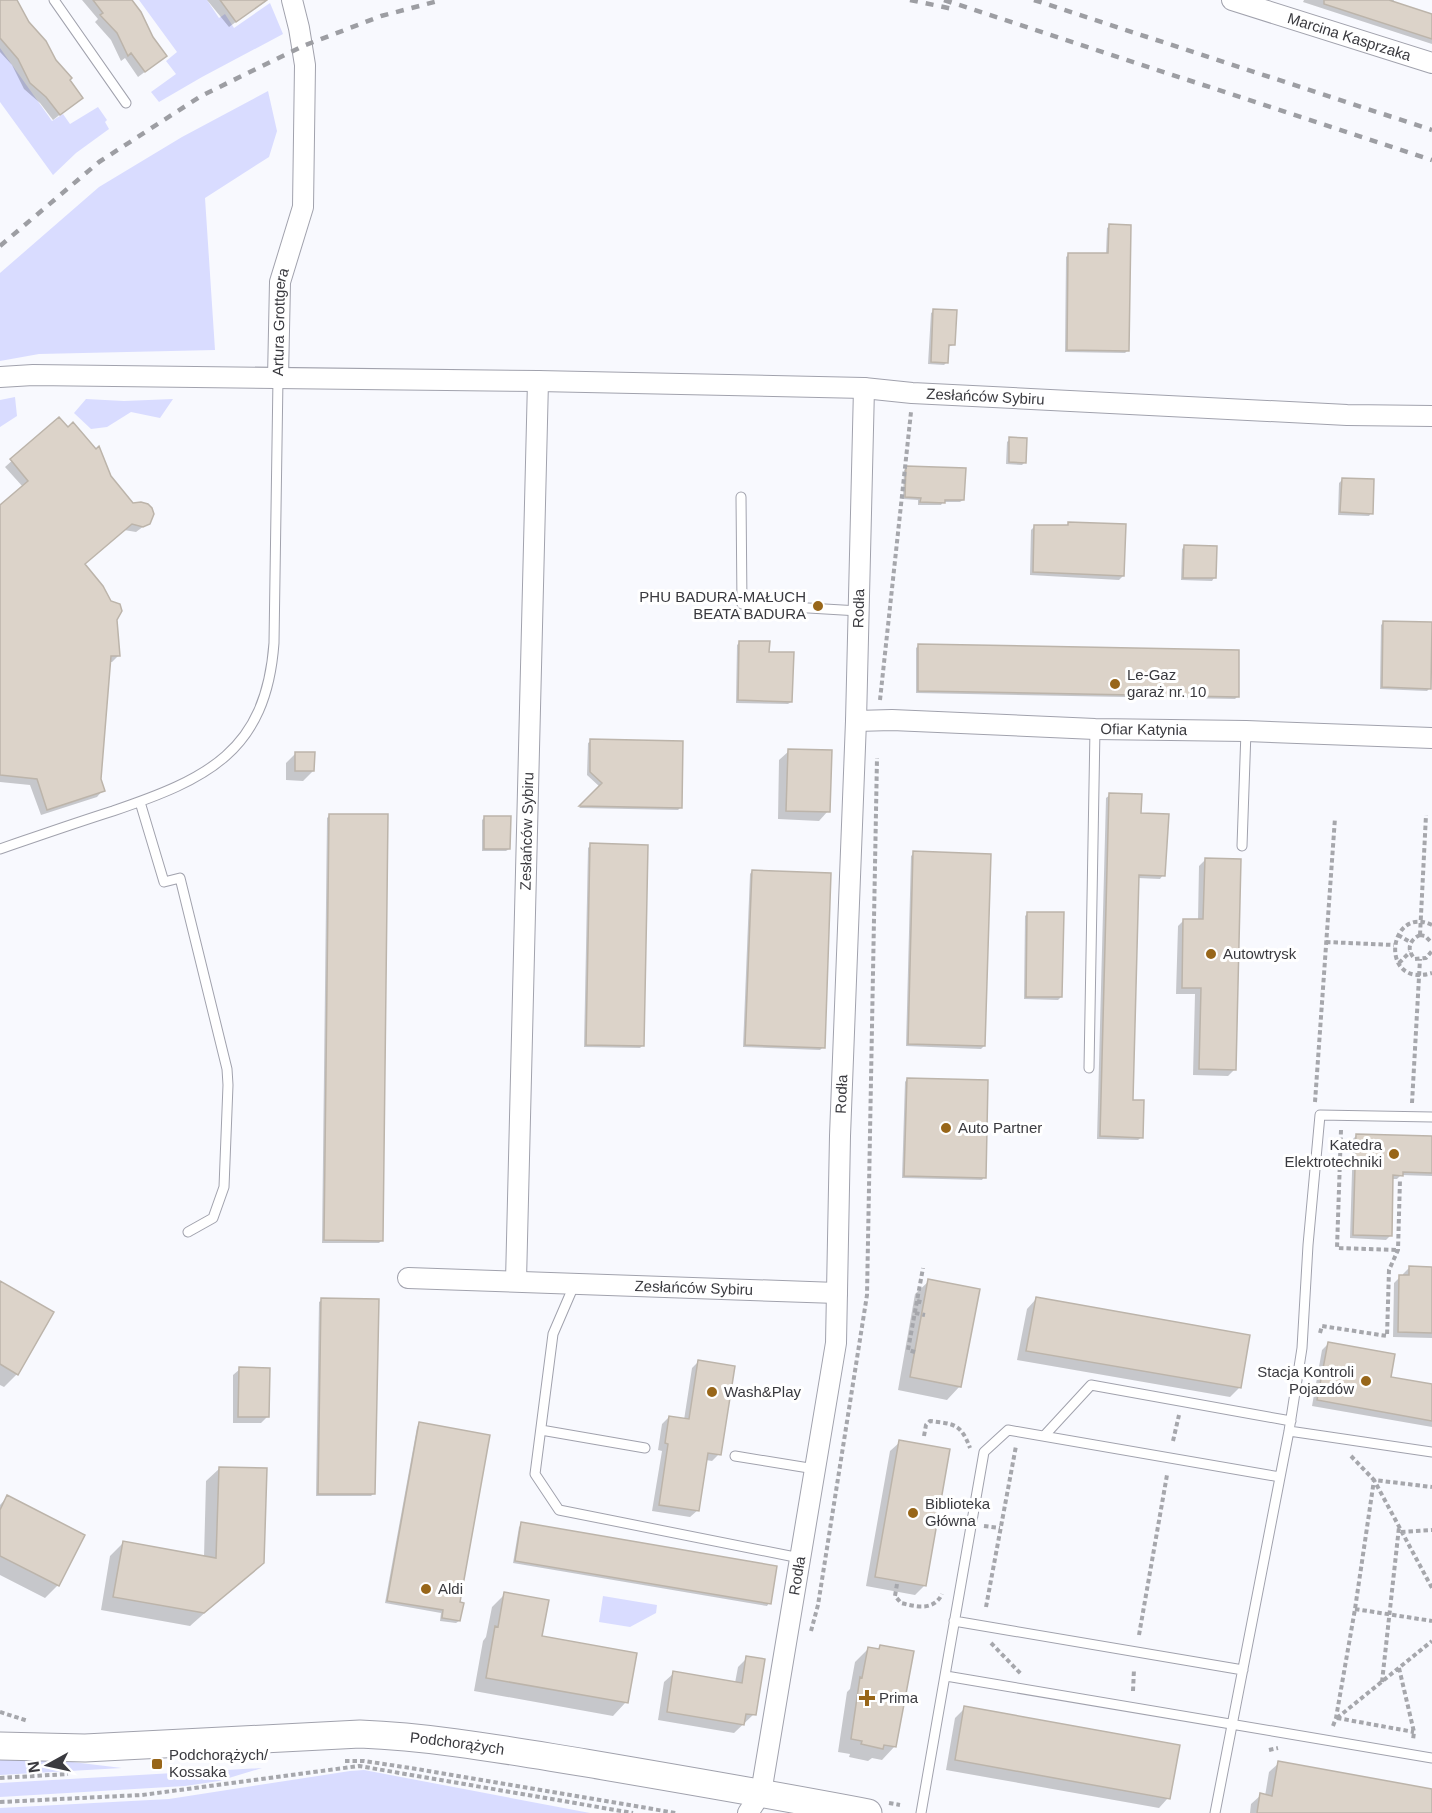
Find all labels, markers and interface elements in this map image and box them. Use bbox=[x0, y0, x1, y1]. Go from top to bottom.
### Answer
street label: Marcina Kasprzaka bbox=[1286, 9, 1414, 64]
street label: Artura Grottgera bbox=[269, 265, 292, 376]
street label: Zesłańców Sybiru bbox=[926, 385, 1045, 408]
place label: PHU BADURA-MAŁUCH BEATA BADURA bbox=[639, 588, 806, 622]
street label: Rodła bbox=[849, 588, 867, 628]
marker: PHU BADURA-MAŁUCH BEATA BADURA bbox=[811, 599, 825, 613]
place label: Le-Gaz garaż nr. 10 bbox=[1127, 666, 1206, 700]
marker: Le-Gaz garaż nr. 10 bbox=[1108, 677, 1122, 691]
street label: Ofiar Katynia bbox=[1100, 720, 1188, 738]
street label: Zesłańców Sybiru bbox=[517, 772, 536, 891]
place label: Autowtrysk bbox=[1223, 945, 1297, 962]
marker: Autowtrysk bbox=[1204, 947, 1218, 961]
street label: Rodła bbox=[832, 1074, 850, 1114]
place label: Auto Partner bbox=[958, 1119, 1042, 1136]
marker: Auto Partner bbox=[939, 1121, 953, 1135]
place label: Katedra Elektrotechniki bbox=[1284, 1136, 1383, 1170]
marker: Katedra Elektrotechniki bbox=[1387, 1147, 1401, 1161]
street label: Zesłańców Sybiru bbox=[634, 1277, 753, 1298]
place label: Stacja Kontroli Pojazdów bbox=[1257, 1363, 1354, 1397]
marker: Stacja Kontroli Pojazdów bbox=[1359, 1374, 1373, 1388]
place label: Wash&Play bbox=[724, 1383, 801, 1400]
marker: Wash&Play bbox=[705, 1385, 719, 1399]
place label: Biblioteka Główna bbox=[925, 1495, 991, 1529]
marker: Biblioteka Główna bbox=[906, 1506, 920, 1520]
street label: Rodła bbox=[785, 1554, 808, 1597]
place label: Aldi bbox=[438, 1580, 463, 1597]
marker: Aldi bbox=[419, 1582, 433, 1596]
place label: Prima bbox=[879, 1689, 919, 1706]
marker: Prima bbox=[860, 1691, 874, 1705]
street label: Podchorążych bbox=[409, 1728, 506, 1758]
north arrow bbox=[18, 1735, 78, 1795]
place label: Podchorążych/ Kossaka bbox=[169, 1746, 269, 1780]
marker: Podchorążych/ Kossaka bbox=[150, 1757, 164, 1771]
text: N bbox=[24, 1760, 43, 1774]

